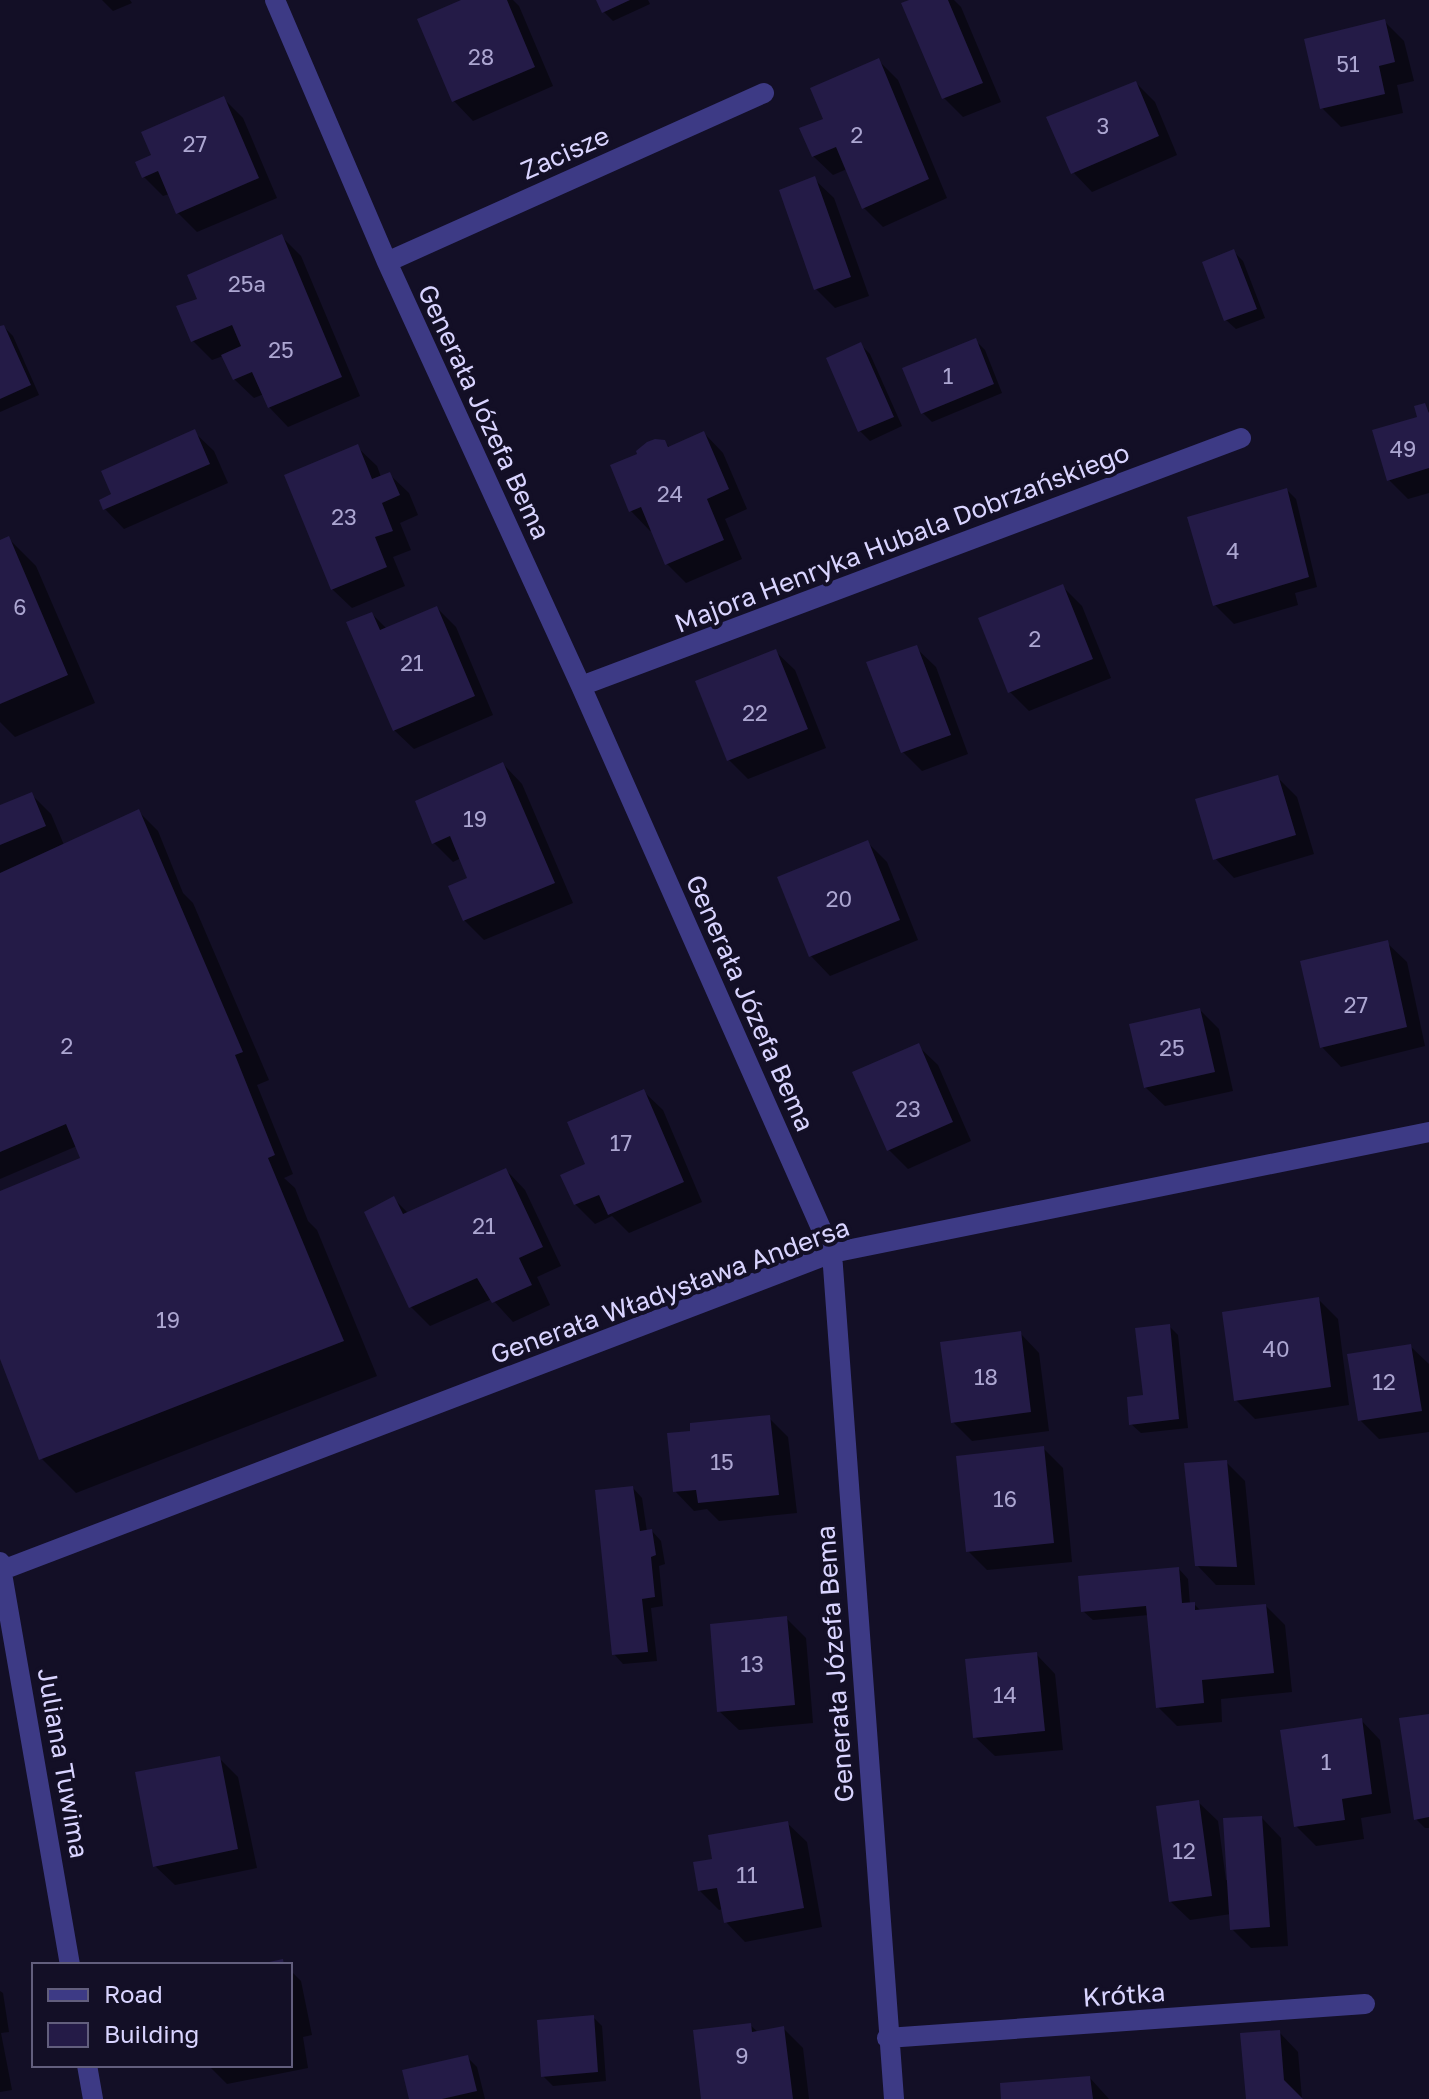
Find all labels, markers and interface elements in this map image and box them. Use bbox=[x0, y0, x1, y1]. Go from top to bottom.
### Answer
house number: 28 bbox=[468, 43, 494, 70]
house number: 51 bbox=[1336, 50, 1360, 77]
house number: 3 bbox=[1097, 112, 1109, 139]
street label: Zacisze bbox=[516, 119, 614, 186]
house number: 2 bbox=[851, 121, 863, 148]
house number: 27 bbox=[183, 130, 207, 157]
house number: 25a bbox=[228, 270, 266, 297]
street label: Generała Józefa Bema bbox=[412, 279, 557, 544]
house number: 25 bbox=[268, 336, 294, 363]
house number: 1 bbox=[943, 362, 954, 389]
house number: 49 bbox=[1390, 435, 1416, 462]
street label: Majora Henryka Hubala Dobrzańskiego bbox=[670, 436, 1134, 639]
house number: 24 bbox=[657, 480, 683, 507]
house number: 23 bbox=[331, 503, 357, 530]
house number: 4 bbox=[1226, 537, 1240, 564]
house number: 6 bbox=[13, 593, 27, 620]
house number: 2 bbox=[1029, 625, 1041, 652]
house number: 21 bbox=[400, 649, 424, 676]
house number: 22 bbox=[742, 699, 768, 726]
house number: 19 bbox=[463, 805, 487, 832]
street label: Generała Józefa Bema bbox=[680, 870, 821, 1136]
house number: 20 bbox=[826, 885, 852, 912]
house number: 27 bbox=[1344, 991, 1368, 1018]
house number: 2 bbox=[61, 1032, 73, 1059]
house number: 25 bbox=[1159, 1034, 1185, 1061]
house number: 23 bbox=[895, 1095, 921, 1122]
house number: 17 bbox=[610, 1129, 632, 1156]
street label: Generała Władysława Andersa bbox=[486, 1211, 853, 1370]
house number: 21 bbox=[472, 1212, 496, 1239]
house number: 19 bbox=[156, 1306, 180, 1333]
house number: 40 bbox=[1262, 1335, 1290, 1362]
house number: 18 bbox=[974, 1363, 998, 1390]
house number: 12 bbox=[1372, 1368, 1396, 1395]
house number: 15 bbox=[710, 1448, 734, 1475]
house number: 16 bbox=[993, 1485, 1017, 1512]
street label: Generała Józefa Bema bbox=[809, 1525, 860, 1804]
house number: 13 bbox=[740, 1650, 764, 1677]
street label: Juliana Tuwima bbox=[32, 1665, 95, 1860]
house number: 14 bbox=[993, 1681, 1017, 1708]
house number: 1 bbox=[1321, 1748, 1332, 1775]
house number: 12 bbox=[1172, 1837, 1196, 1864]
house number: 11 bbox=[736, 1861, 758, 1888]
legend bbox=[32, 1963, 292, 2067]
street label: Krótka bbox=[1082, 1976, 1166, 2013]
text: Road bbox=[104, 1979, 163, 2008]
text: Building bbox=[104, 2019, 199, 2048]
house number: 9 bbox=[735, 2042, 749, 2069]

